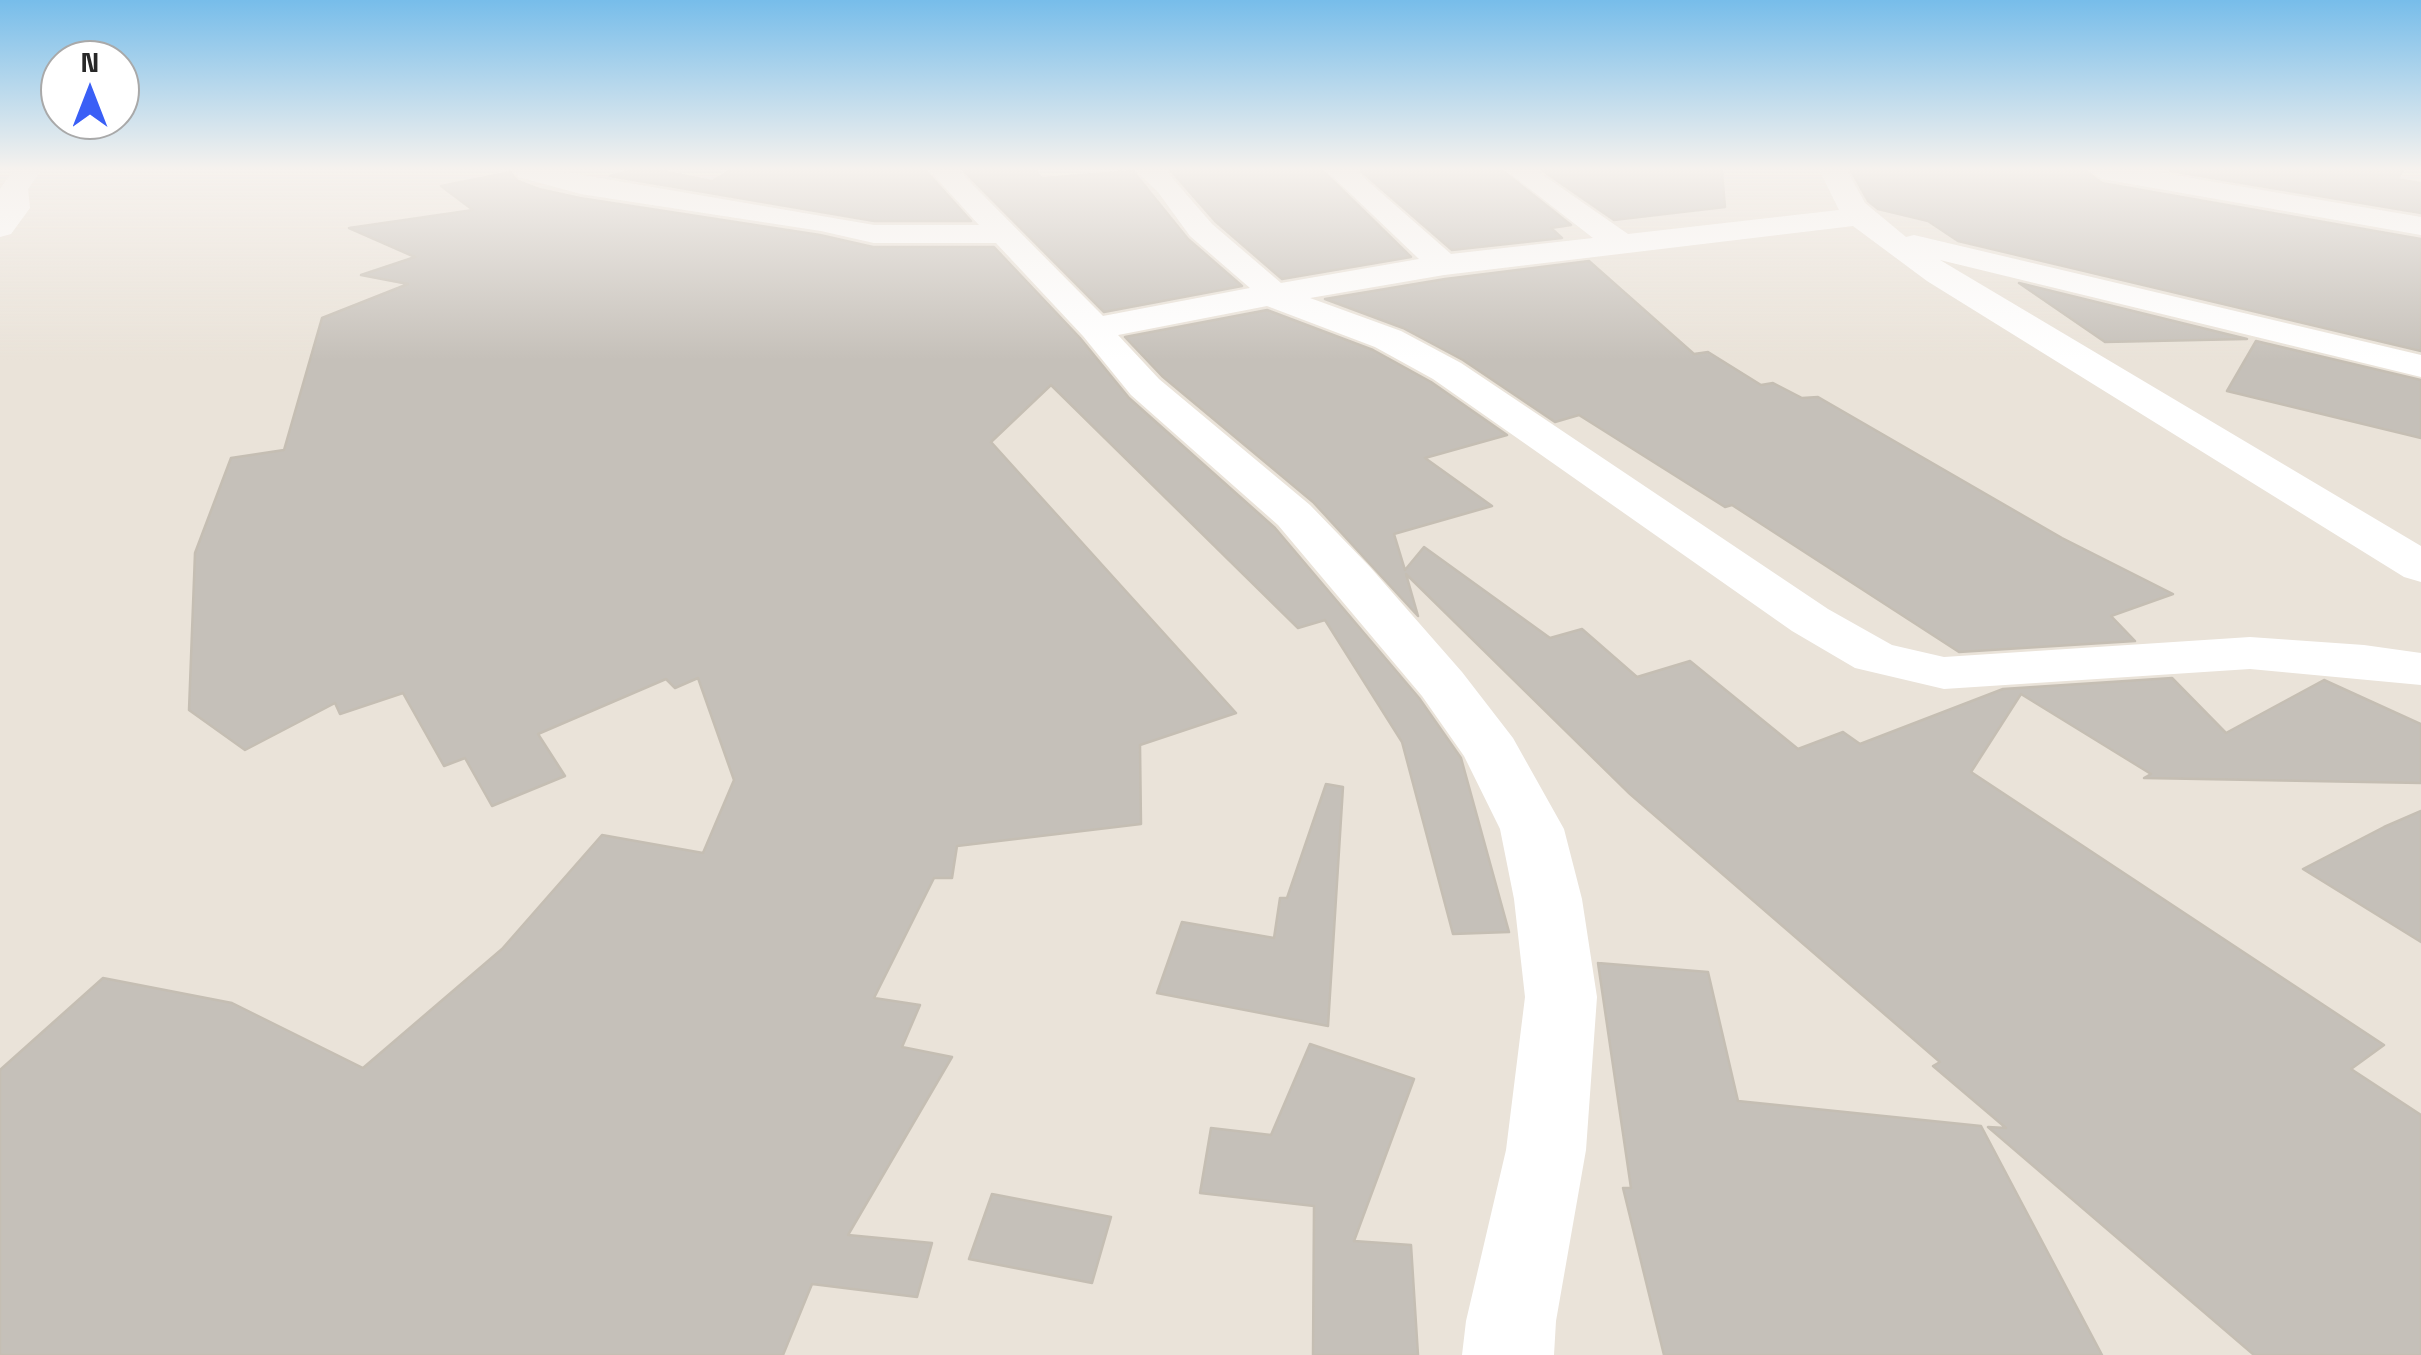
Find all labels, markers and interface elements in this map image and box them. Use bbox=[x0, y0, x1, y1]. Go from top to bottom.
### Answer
north arrow bbox=[40, 40, 140, 140]
text: N bbox=[81, 44, 99, 80]

